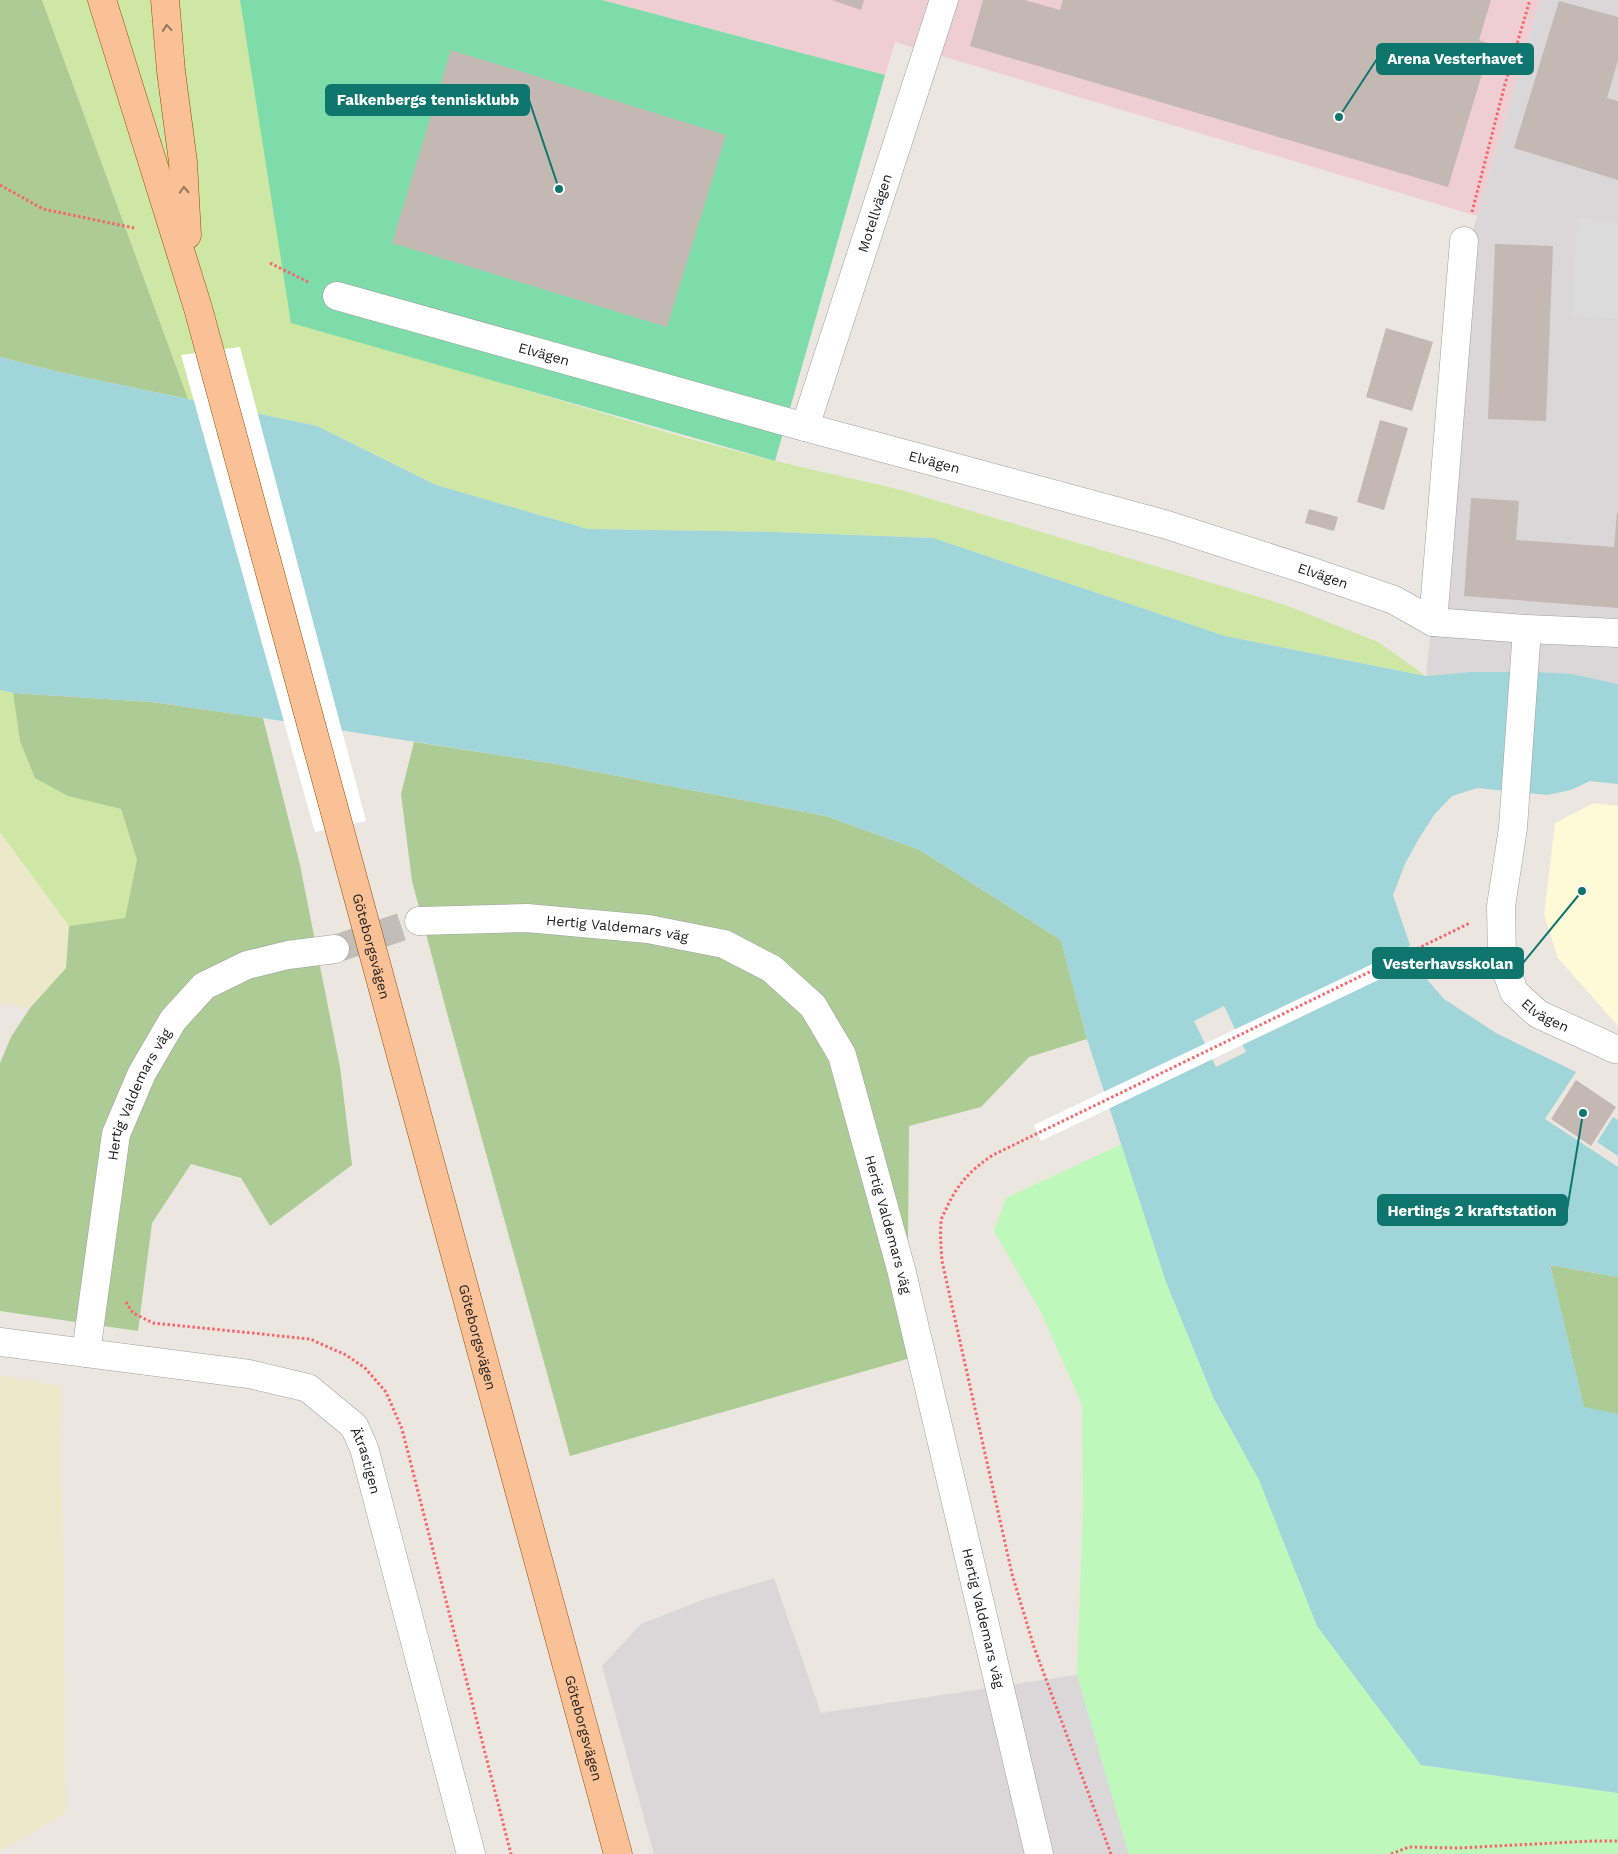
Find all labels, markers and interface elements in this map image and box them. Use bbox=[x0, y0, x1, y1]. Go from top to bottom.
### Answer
one-way arrow bbox=[162, 24, 173, 32]
callout: Arena Vesterhavet bbox=[1377, 44, 1533, 74]
text: Arena Vesterhavet bbox=[1387, 50, 1523, 68]
callout: Falkenbergs tennisklubb bbox=[326, 85, 529, 115]
text: Falkenbergs tennisklubb bbox=[337, 91, 519, 109]
street label: Motellvägen bbox=[854, 172, 895, 254]
one-way arrow bbox=[179, 186, 190, 194]
street label: Elvägen bbox=[517, 339, 571, 369]
street label: Elvägen bbox=[907, 447, 962, 476]
street label: Elvägen bbox=[1296, 560, 1350, 592]
street label: Göteborgsvägen bbox=[349, 892, 393, 1001]
street label: Hertig Valdemars väg bbox=[546, 912, 690, 945]
callout: Vesterhavsskolan bbox=[1373, 948, 1523, 978]
text: Vesterhavsskolan bbox=[1383, 955, 1513, 973]
street label: Elvägen bbox=[1518, 995, 1571, 1035]
street label: Hertig Valdemars väg bbox=[104, 1025, 175, 1162]
street label: Hertig Valdemars väg bbox=[862, 1153, 915, 1296]
callout: Hertings 2 kraftstation bbox=[1378, 1195, 1567, 1225]
text: Hertings 2 kraftstation bbox=[1387, 1202, 1557, 1220]
street label: Göteborgsvägen bbox=[456, 1282, 500, 1392]
street label: Ätrastigen bbox=[348, 1425, 384, 1496]
street label: Hertig Valdemars väg bbox=[959, 1547, 1008, 1690]
street label: Göteborgsvägen bbox=[562, 1673, 606, 1783]

